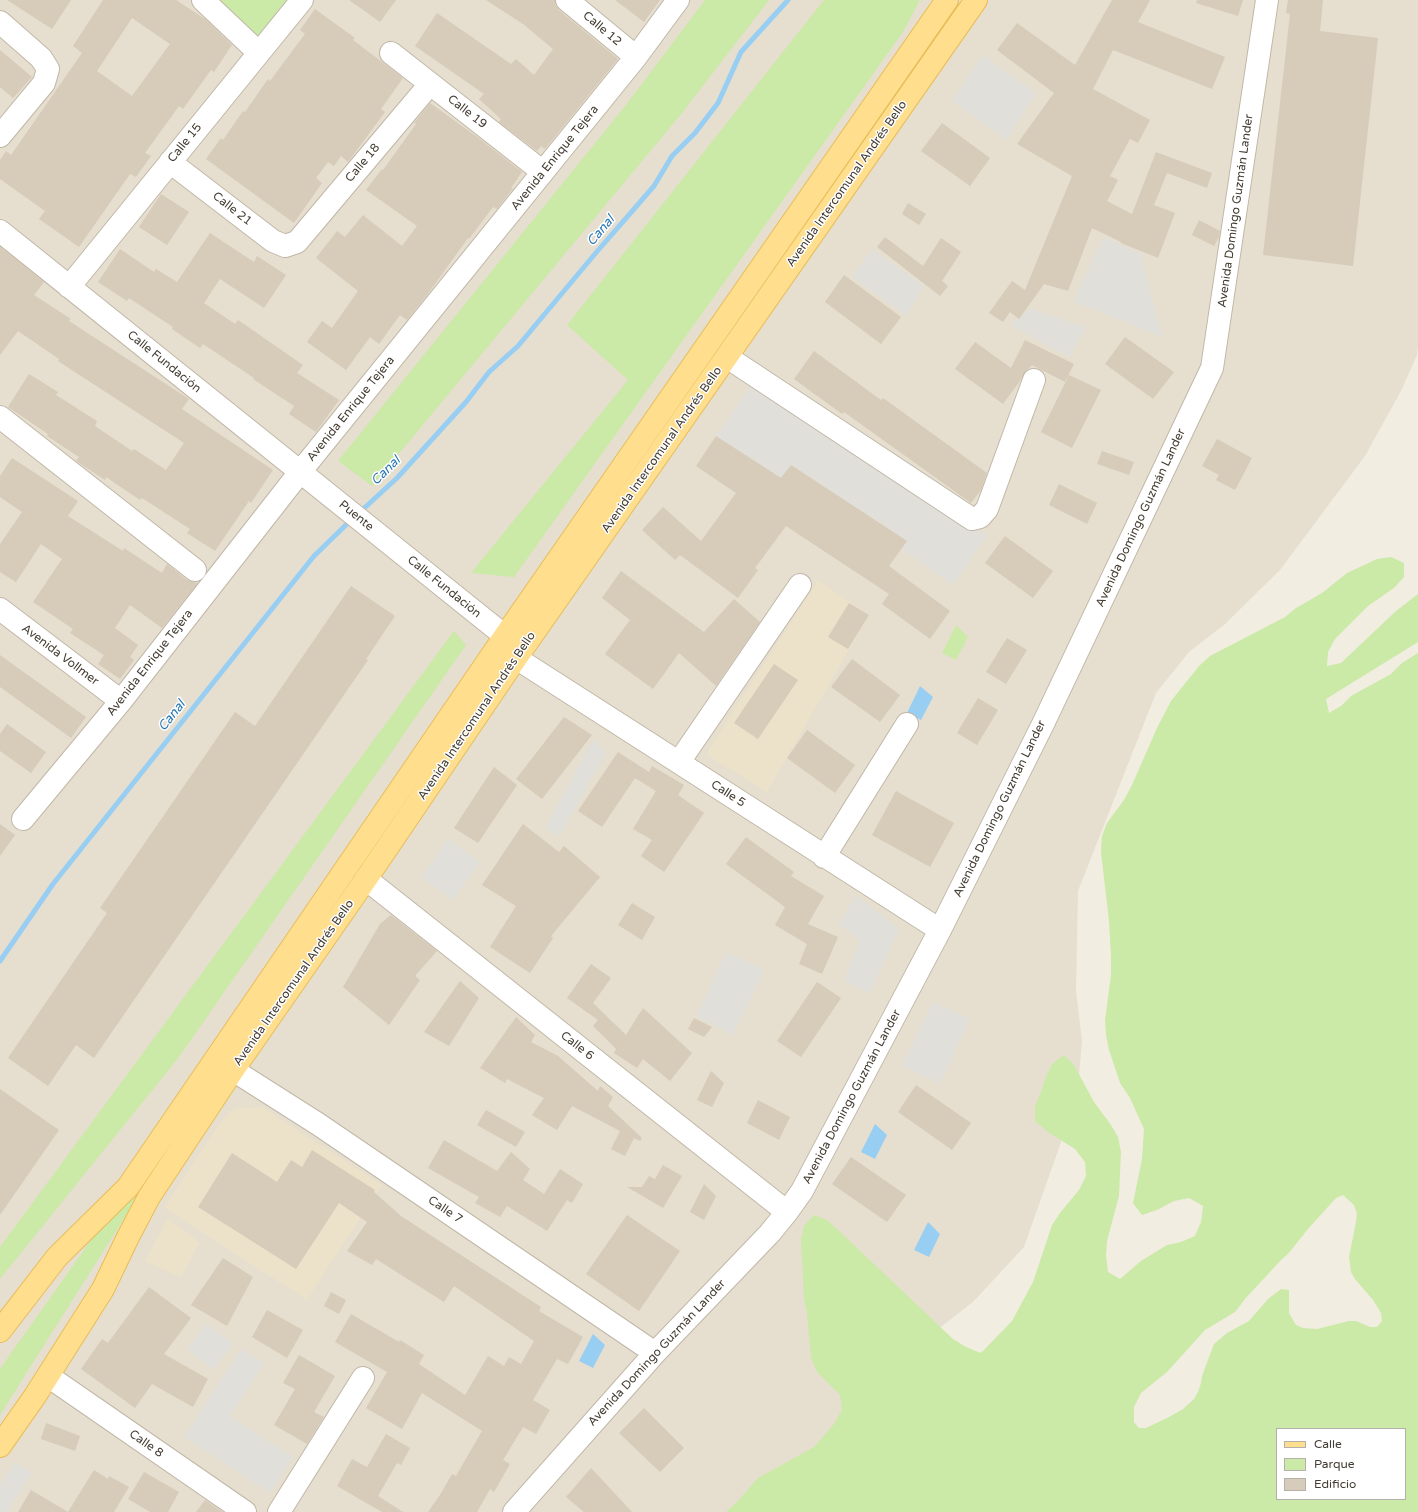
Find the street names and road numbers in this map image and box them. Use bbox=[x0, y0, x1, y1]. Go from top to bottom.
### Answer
street label: Calle 12 bbox=[580, 9, 624, 49]
street label: Calle 19 bbox=[444, 92, 490, 132]
street label: Avenida Intercomunal Andrés Bello bbox=[784, 98, 910, 270]
street label: Avenida Enrique Tejera bbox=[508, 103, 602, 213]
street label: Avenida Domingo Guzmán Lander bbox=[1215, 113, 1257, 309]
street label: Calle 15 bbox=[165, 121, 205, 165]
street label: Calle 18 bbox=[343, 141, 383, 185]
street label: Calle 21 bbox=[209, 189, 255, 229]
street label: Calle Fundación bbox=[124, 328, 204, 396]
street label: Avenida Enrique Tejera bbox=[304, 354, 398, 464]
street label: Avenida Intercomunal Andrés Bello bbox=[599, 364, 725, 536]
street label: Avenida Domingo Guzmán Lander bbox=[1093, 427, 1189, 609]
street label: Puente bbox=[336, 498, 376, 534]
street label: Calle Fundación bbox=[404, 553, 484, 621]
street label: Avenida Enrique Tejera bbox=[104, 607, 196, 719]
street label: Avenida Vollmer bbox=[19, 621, 101, 689]
street label: Avenida Intercomunal Andrés Bello bbox=[415, 629, 539, 803]
street label: Avenida Domingo Guzmán Lander bbox=[951, 718, 1049, 900]
street label: Calle 5 bbox=[708, 777, 748, 811]
street label: Avenida Intercomunal Andrés Bello bbox=[231, 897, 357, 1069]
street label: Avenida Domingo Guzmán Lander bbox=[800, 1007, 904, 1187]
street label: Calle 6 bbox=[557, 1028, 597, 1064]
street label: Calle 7 bbox=[425, 1193, 465, 1227]
street label: Avenida Domingo Guzmán Lander bbox=[585, 1277, 729, 1429]
street label: Calle 8 bbox=[126, 1427, 166, 1461]

